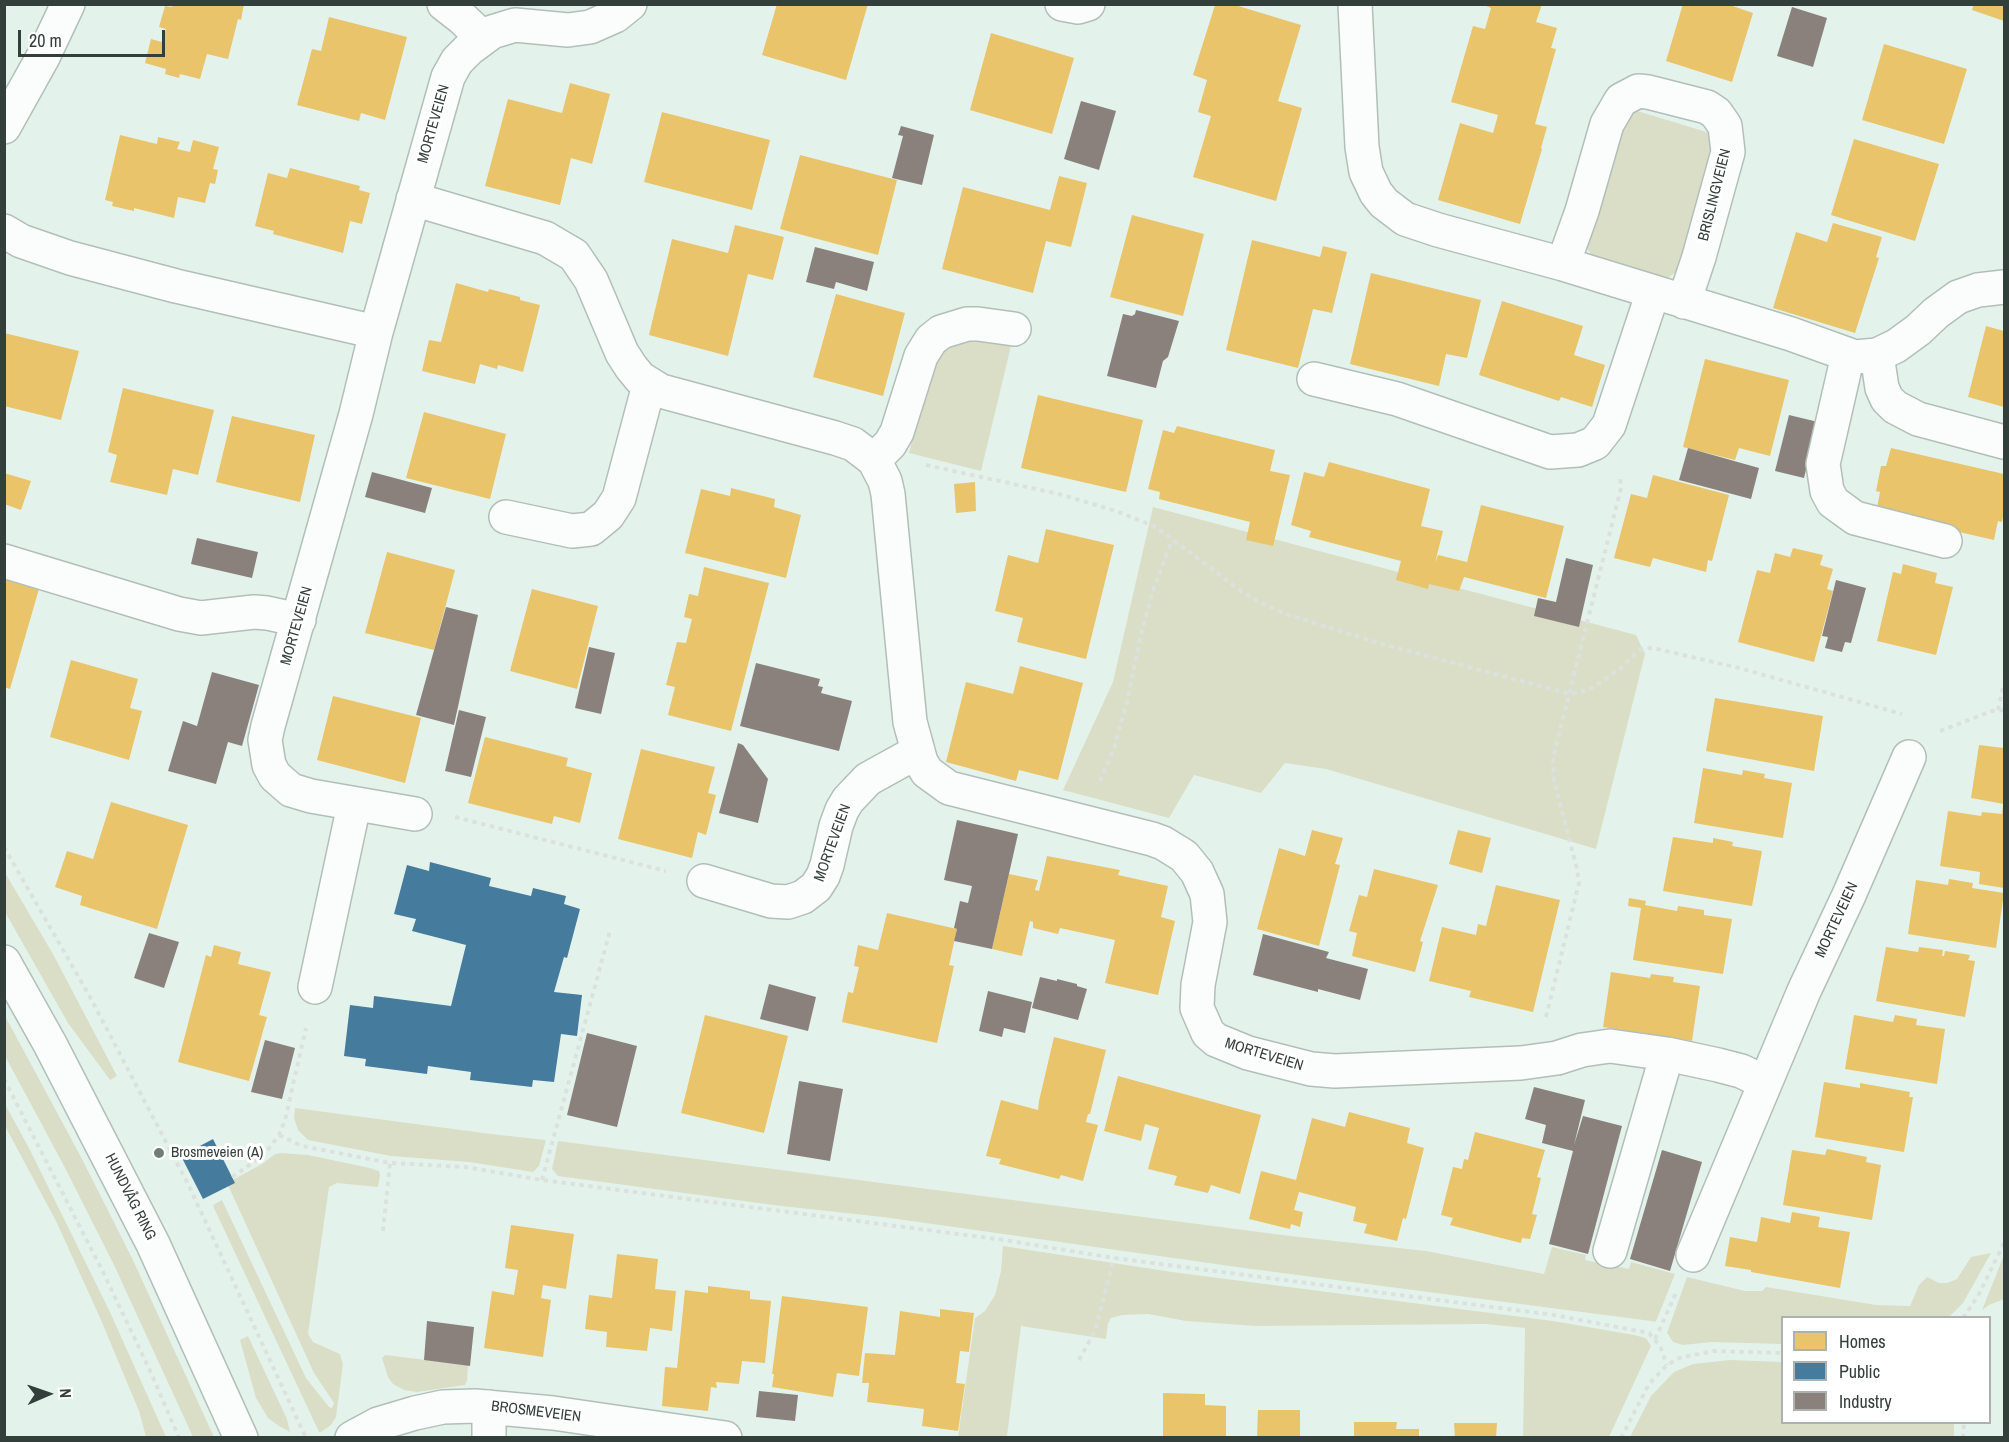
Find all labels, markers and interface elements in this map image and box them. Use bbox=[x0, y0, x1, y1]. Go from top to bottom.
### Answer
scale bar bbox=[21, 18, 168, 56]
text: 20 m bbox=[29, 28, 62, 53]
street label: MORTEVEIEN bbox=[414, 83, 454, 165]
street label: BRISLINGVEIEN bbox=[1695, 147, 1735, 243]
street label: MORTEVEIEN bbox=[277, 585, 317, 667]
street label: MORTEVEIEN bbox=[811, 802, 855, 884]
street label: MORTEVEIEN bbox=[1812, 879, 1862, 961]
street label: MORTEVEIEN bbox=[1223, 1035, 1305, 1075]
place label: Brosmeveien (A) bbox=[171, 1144, 263, 1162]
marker: Brosmeveien (A) bbox=[152, 1146, 166, 1160]
street label: HUNDVÅG RING bbox=[100, 1151, 160, 1243]
legend bbox=[1781, 1316, 1991, 1424]
text: Homes bbox=[1839, 1329, 1886, 1354]
text: Public bbox=[1839, 1359, 1880, 1384]
north arrow bbox=[18, 1364, 78, 1424]
text: N bbox=[55, 1388, 77, 1398]
text: Industry bbox=[1839, 1389, 1892, 1414]
street label: BROSMEVEIEN bbox=[490, 1398, 582, 1426]

